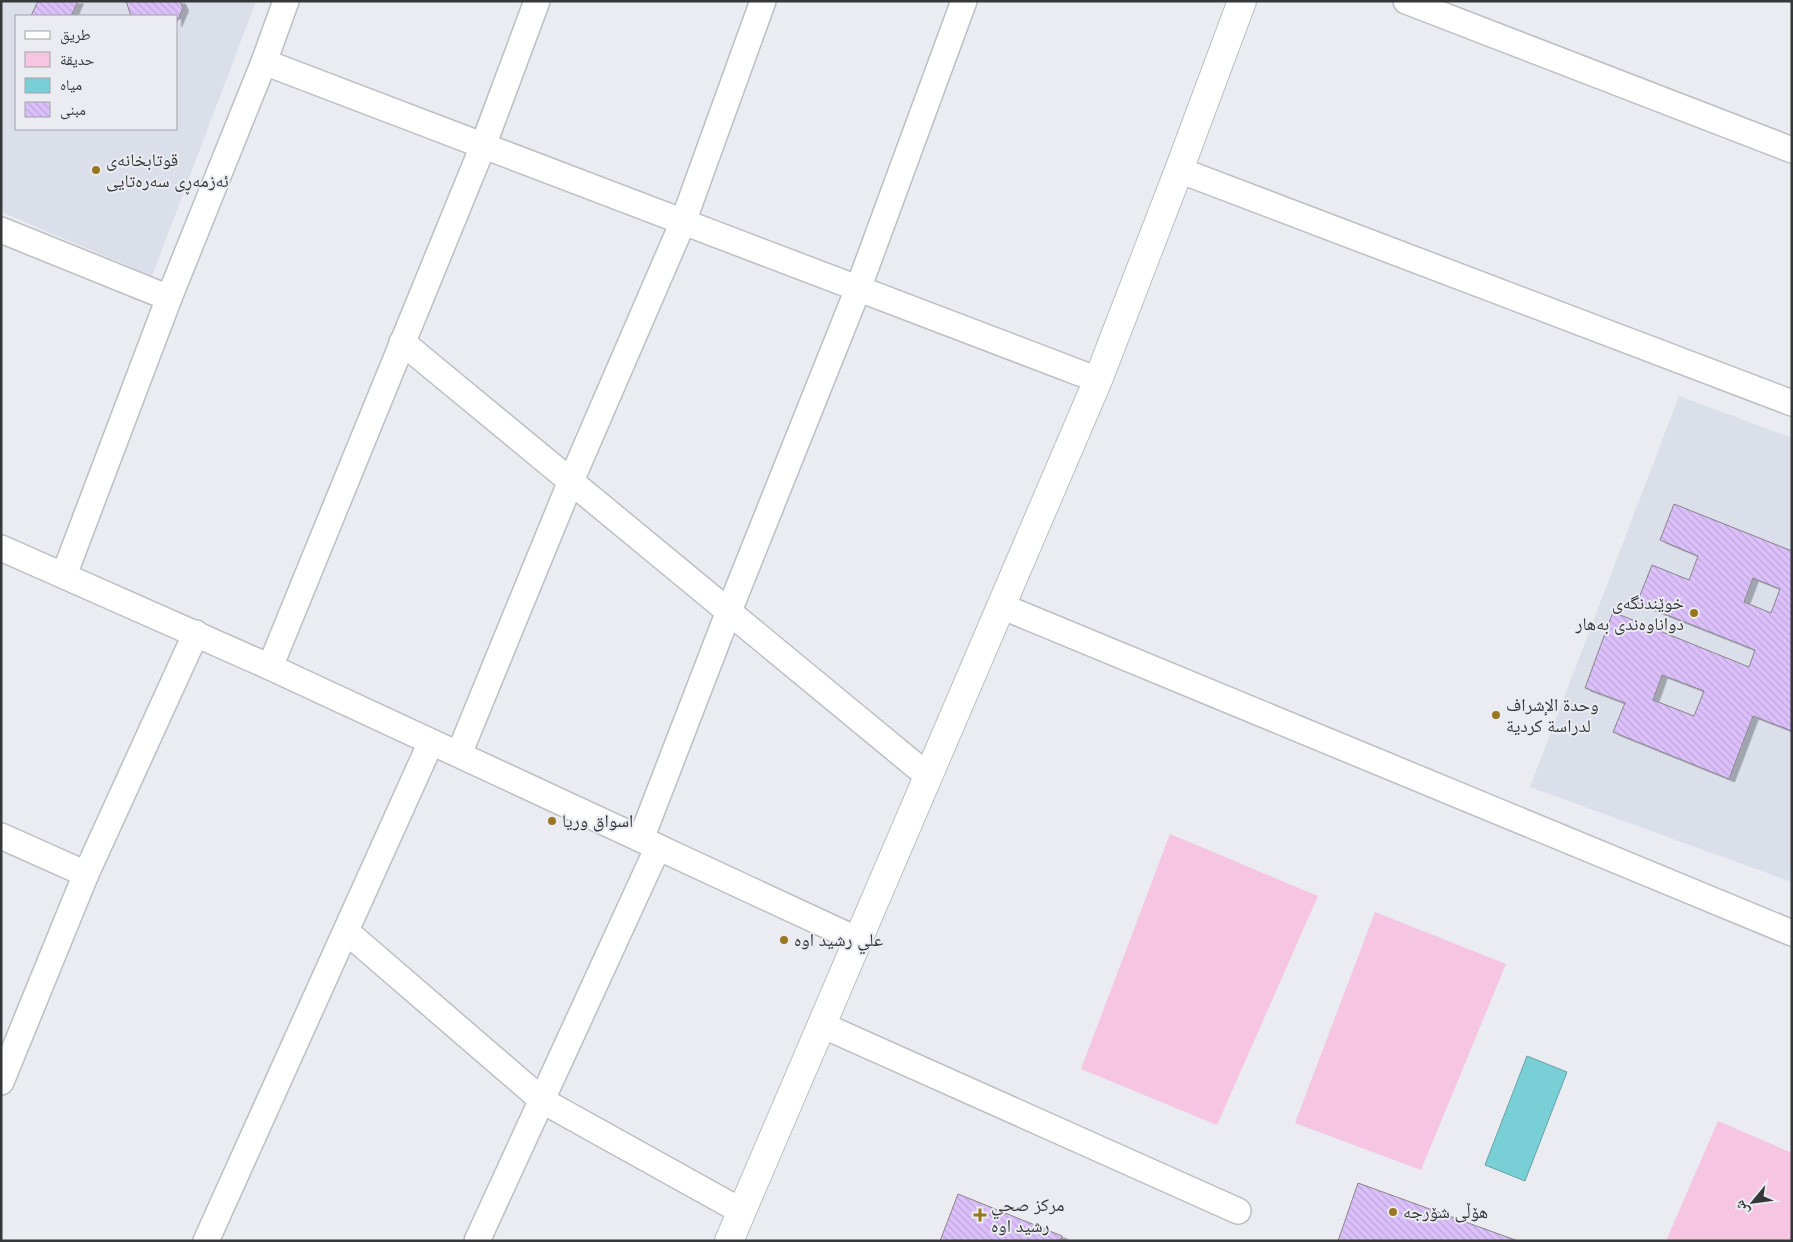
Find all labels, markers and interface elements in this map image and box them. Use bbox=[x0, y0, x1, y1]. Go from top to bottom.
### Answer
legend bbox=[15, 15, 178, 130]
text: طريق bbox=[60, 25, 91, 45]
text: حديقة bbox=[60, 50, 95, 69]
text: مياه bbox=[60, 75, 82, 94]
text: مبنى bbox=[60, 100, 86, 120]
place label: قوتابخانەی ئەزمەڕی سەرەتایی bbox=[106, 148, 229, 195]
marker: قوتابخانەی ئەزمەڕی سەرەتایی bbox=[90, 164, 102, 176]
place label: خوێندنگەی دواناوەندی بەهار bbox=[1575, 591, 1684, 635]
marker: خوێندنگەی دواناوەندی بەهار bbox=[1688, 607, 1700, 619]
place label: وحدة الإشراف لدراسة كردية bbox=[1506, 693, 1599, 737]
marker: وحدة الإشراف لدراسة كردية bbox=[1490, 709, 1502, 721]
place label: اسواق وريا bbox=[562, 809, 633, 832]
marker: اسواق وريا bbox=[546, 815, 558, 827]
place label: علي رشيد اوه bbox=[794, 928, 883, 955]
marker: علي رشيد اوه bbox=[778, 934, 790, 946]
north arrow bbox=[1728, 1177, 1778, 1227]
place label: مركز صحي رشيد اوه bbox=[991, 1193, 1064, 1237]
text: ش bbox=[1730, 1197, 1753, 1219]
place label: هۆڵی شۆرجە bbox=[1403, 1200, 1488, 1223]
marker: هۆڵی شۆرجە bbox=[1387, 1206, 1399, 1218]
marker: مركز صحي رشيد اوه bbox=[973, 1208, 987, 1222]

